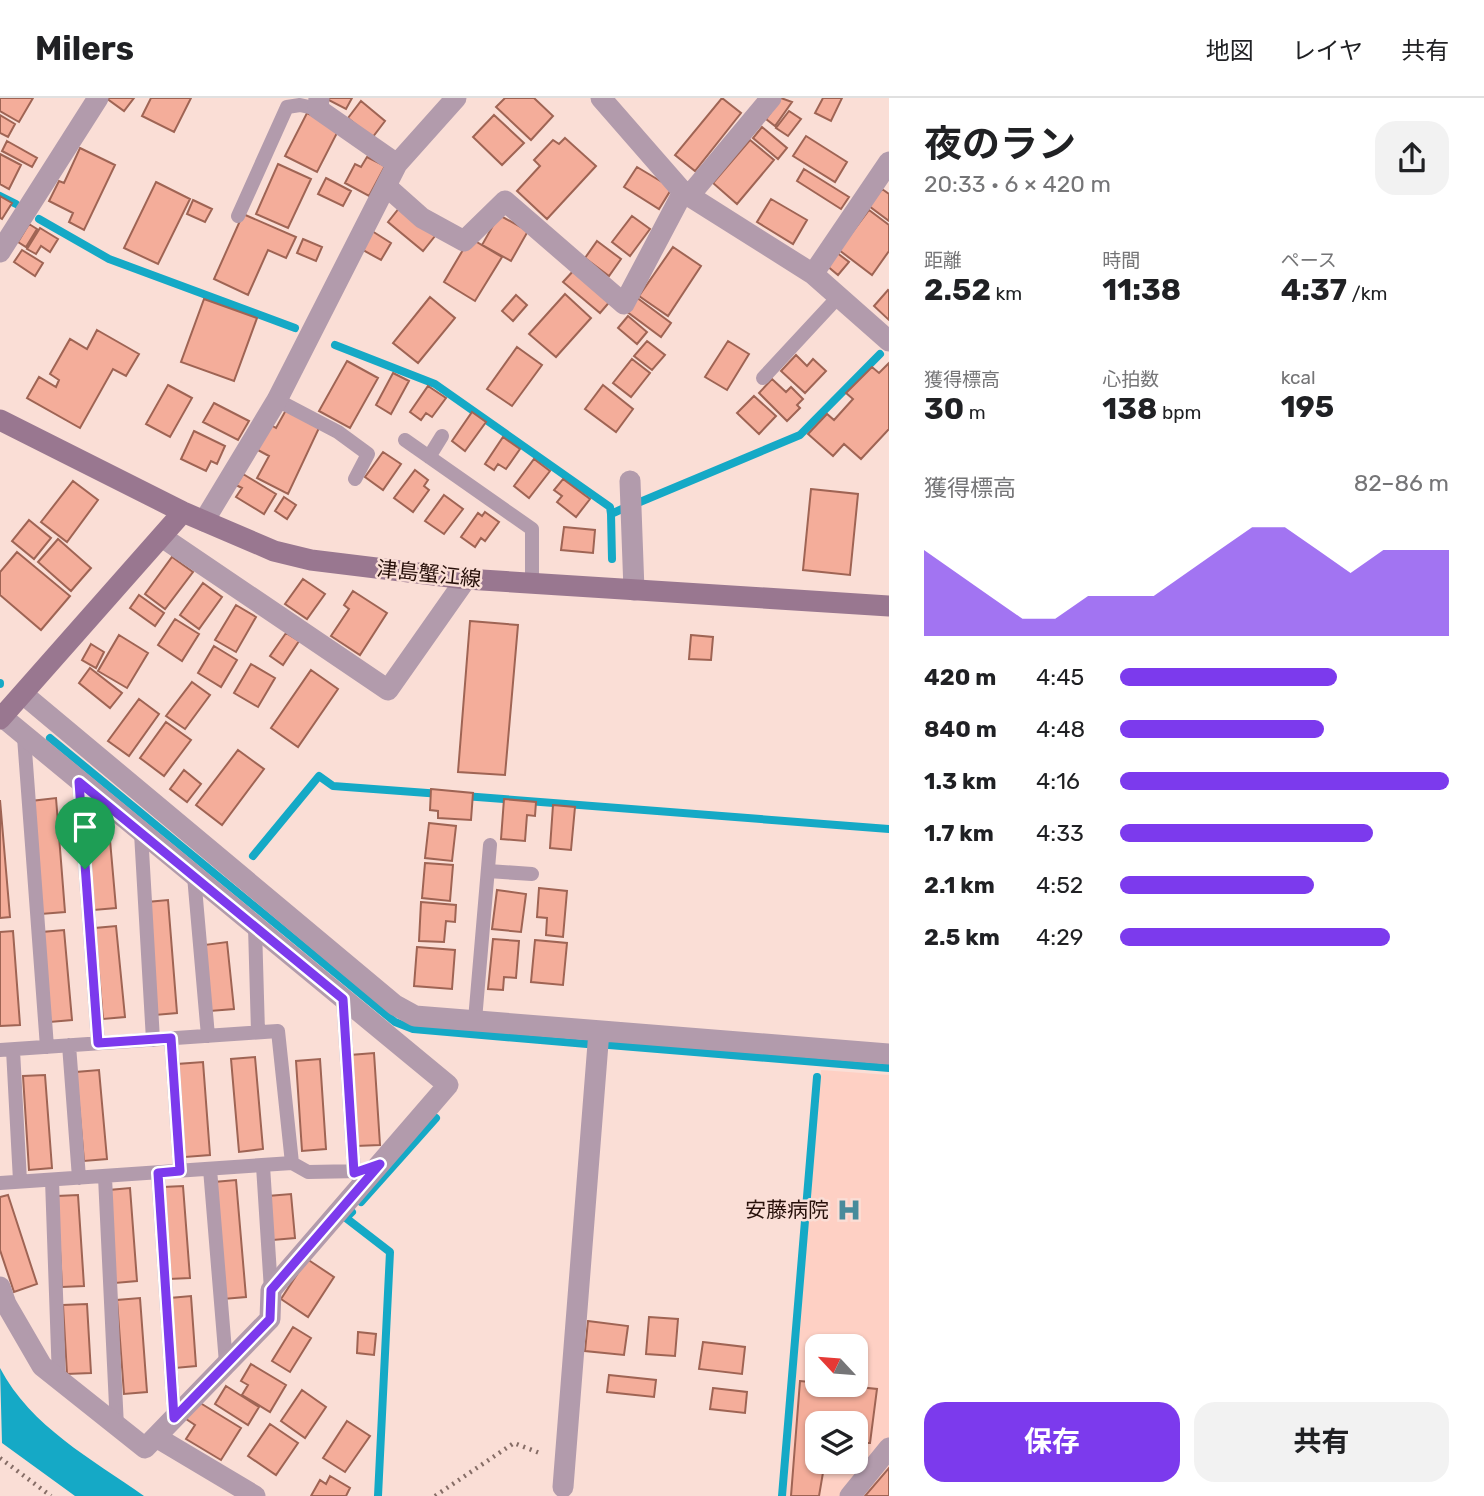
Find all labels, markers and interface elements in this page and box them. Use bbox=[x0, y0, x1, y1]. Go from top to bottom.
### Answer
text: Milers bbox=[35, 29, 134, 68]
text: 地図 bbox=[1206, 37, 1254, 65]
text: レイヤ bbox=[1292, 37, 1363, 65]
text: 共有 bbox=[1401, 37, 1449, 65]
text: 夜のラン bbox=[924, 121, 1076, 167]
button: share bbox=[1375, 121, 1449, 195]
text: 20:33 · 6 × 420 m bbox=[924, 170, 1111, 198]
text: 距離 bbox=[924, 249, 962, 272]
text: 時間 bbox=[1102, 249, 1140, 272]
text: ペース bbox=[1281, 249, 1337, 272]
text: 2.52 bbox=[924, 272, 991, 308]
text: 11:38 bbox=[1102, 272, 1181, 308]
text: 4:37 bbox=[1281, 272, 1347, 308]
text: km bbox=[991, 282, 1022, 305]
text: /km bbox=[1347, 282, 1387, 305]
text: kcal bbox=[1281, 366, 1316, 389]
text: 獲得標高 bbox=[924, 368, 1000, 391]
text: 心拍数 bbox=[1102, 368, 1159, 391]
text: 195 bbox=[1281, 389, 1334, 425]
text: 30 bbox=[924, 391, 964, 427]
text: 138 bbox=[1102, 391, 1157, 427]
text: m bbox=[964, 401, 986, 424]
text: bpm bbox=[1157, 401, 1202, 424]
text: 82–86 m bbox=[1354, 469, 1449, 497]
text: 獲得標高 bbox=[924, 474, 1016, 502]
street label: 津島蟹江線 bbox=[376, 556, 483, 591]
text: 420 m bbox=[924, 663, 996, 691]
text: 4:45 bbox=[1036, 663, 1084, 691]
text: 840 m bbox=[924, 715, 997, 743]
text: 4:48 bbox=[1036, 715, 1085, 743]
text: 1.3 km bbox=[924, 767, 997, 795]
text: 4:16 bbox=[1036, 767, 1080, 795]
pin bbox=[55, 797, 115, 869]
icon: arrive bbox=[66, 808, 104, 846]
text: 1.7 km bbox=[924, 819, 994, 847]
text: 4:33 bbox=[1036, 819, 1084, 847]
text: 2.1 km bbox=[924, 871, 995, 899]
text: 4:52 bbox=[1036, 871, 1083, 899]
text: 2.5 km bbox=[924, 923, 1000, 951]
text: 4:29 bbox=[1036, 923, 1083, 951]
hospital icon: 安藤病院 bbox=[835, 1196, 863, 1224]
place label: 安藤病院 bbox=[745, 1197, 829, 1222]
north arrow bbox=[805, 1334, 868, 1396]
map controls bbox=[805, 1334, 868, 1474]
button: 保存 bbox=[924, 1402, 1180, 1482]
button: 共有 bbox=[1194, 1402, 1449, 1482]
button: layers bbox=[805, 1411, 868, 1474]

